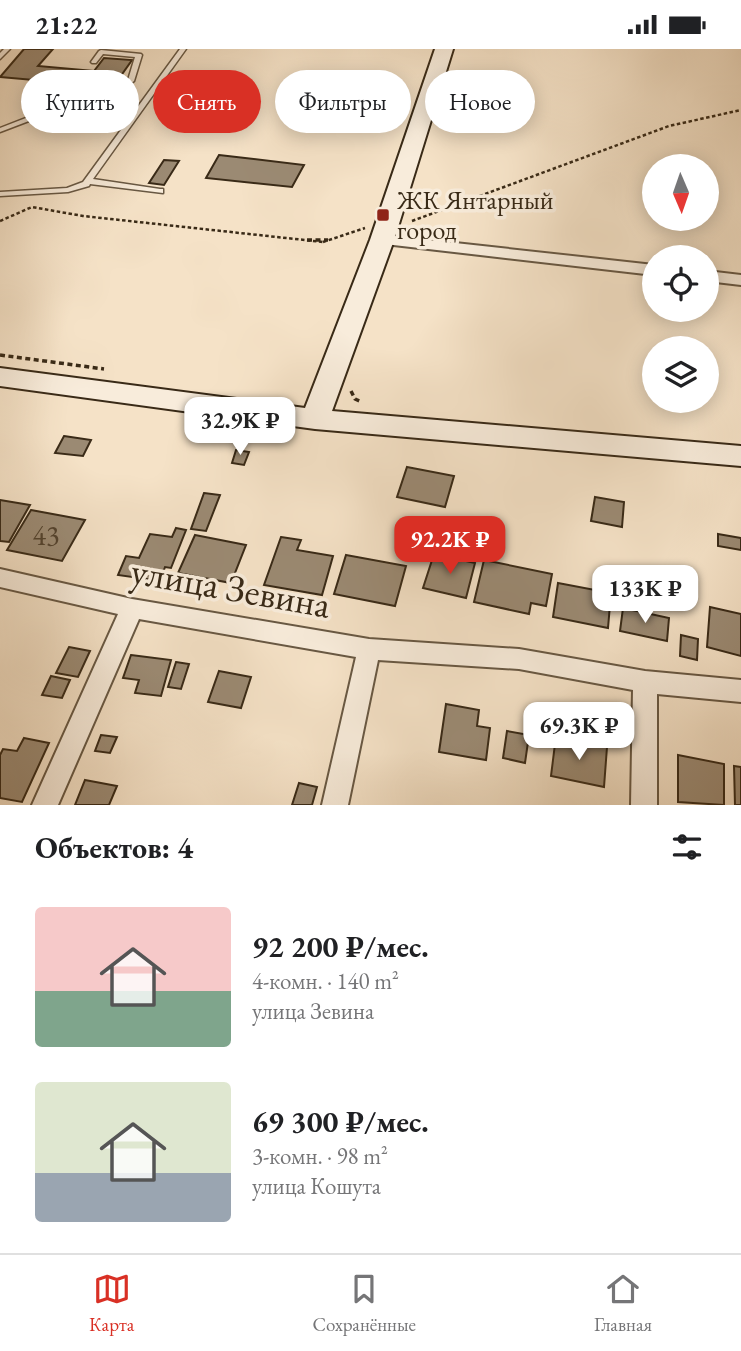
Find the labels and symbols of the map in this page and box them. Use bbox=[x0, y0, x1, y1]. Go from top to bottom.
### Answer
north arrow bbox=[642, 154, 719, 231]
place label: ЖК Янтарный город bbox=[396, 183, 554, 247]
marker: ЖК Янтарный город bbox=[375, 207, 391, 223]
pin: 32.9K ₽ bbox=[175, 397, 305, 457]
house number: 43 bbox=[33, 517, 59, 553]
pin: 92.2K ₽ bbox=[385, 517, 515, 576]
street label: улица Зевина bbox=[127, 545, 335, 629]
pin: 133K ₽ bbox=[588, 565, 702, 625]
pin: 69.3K ₽ bbox=[514, 703, 644, 762]

